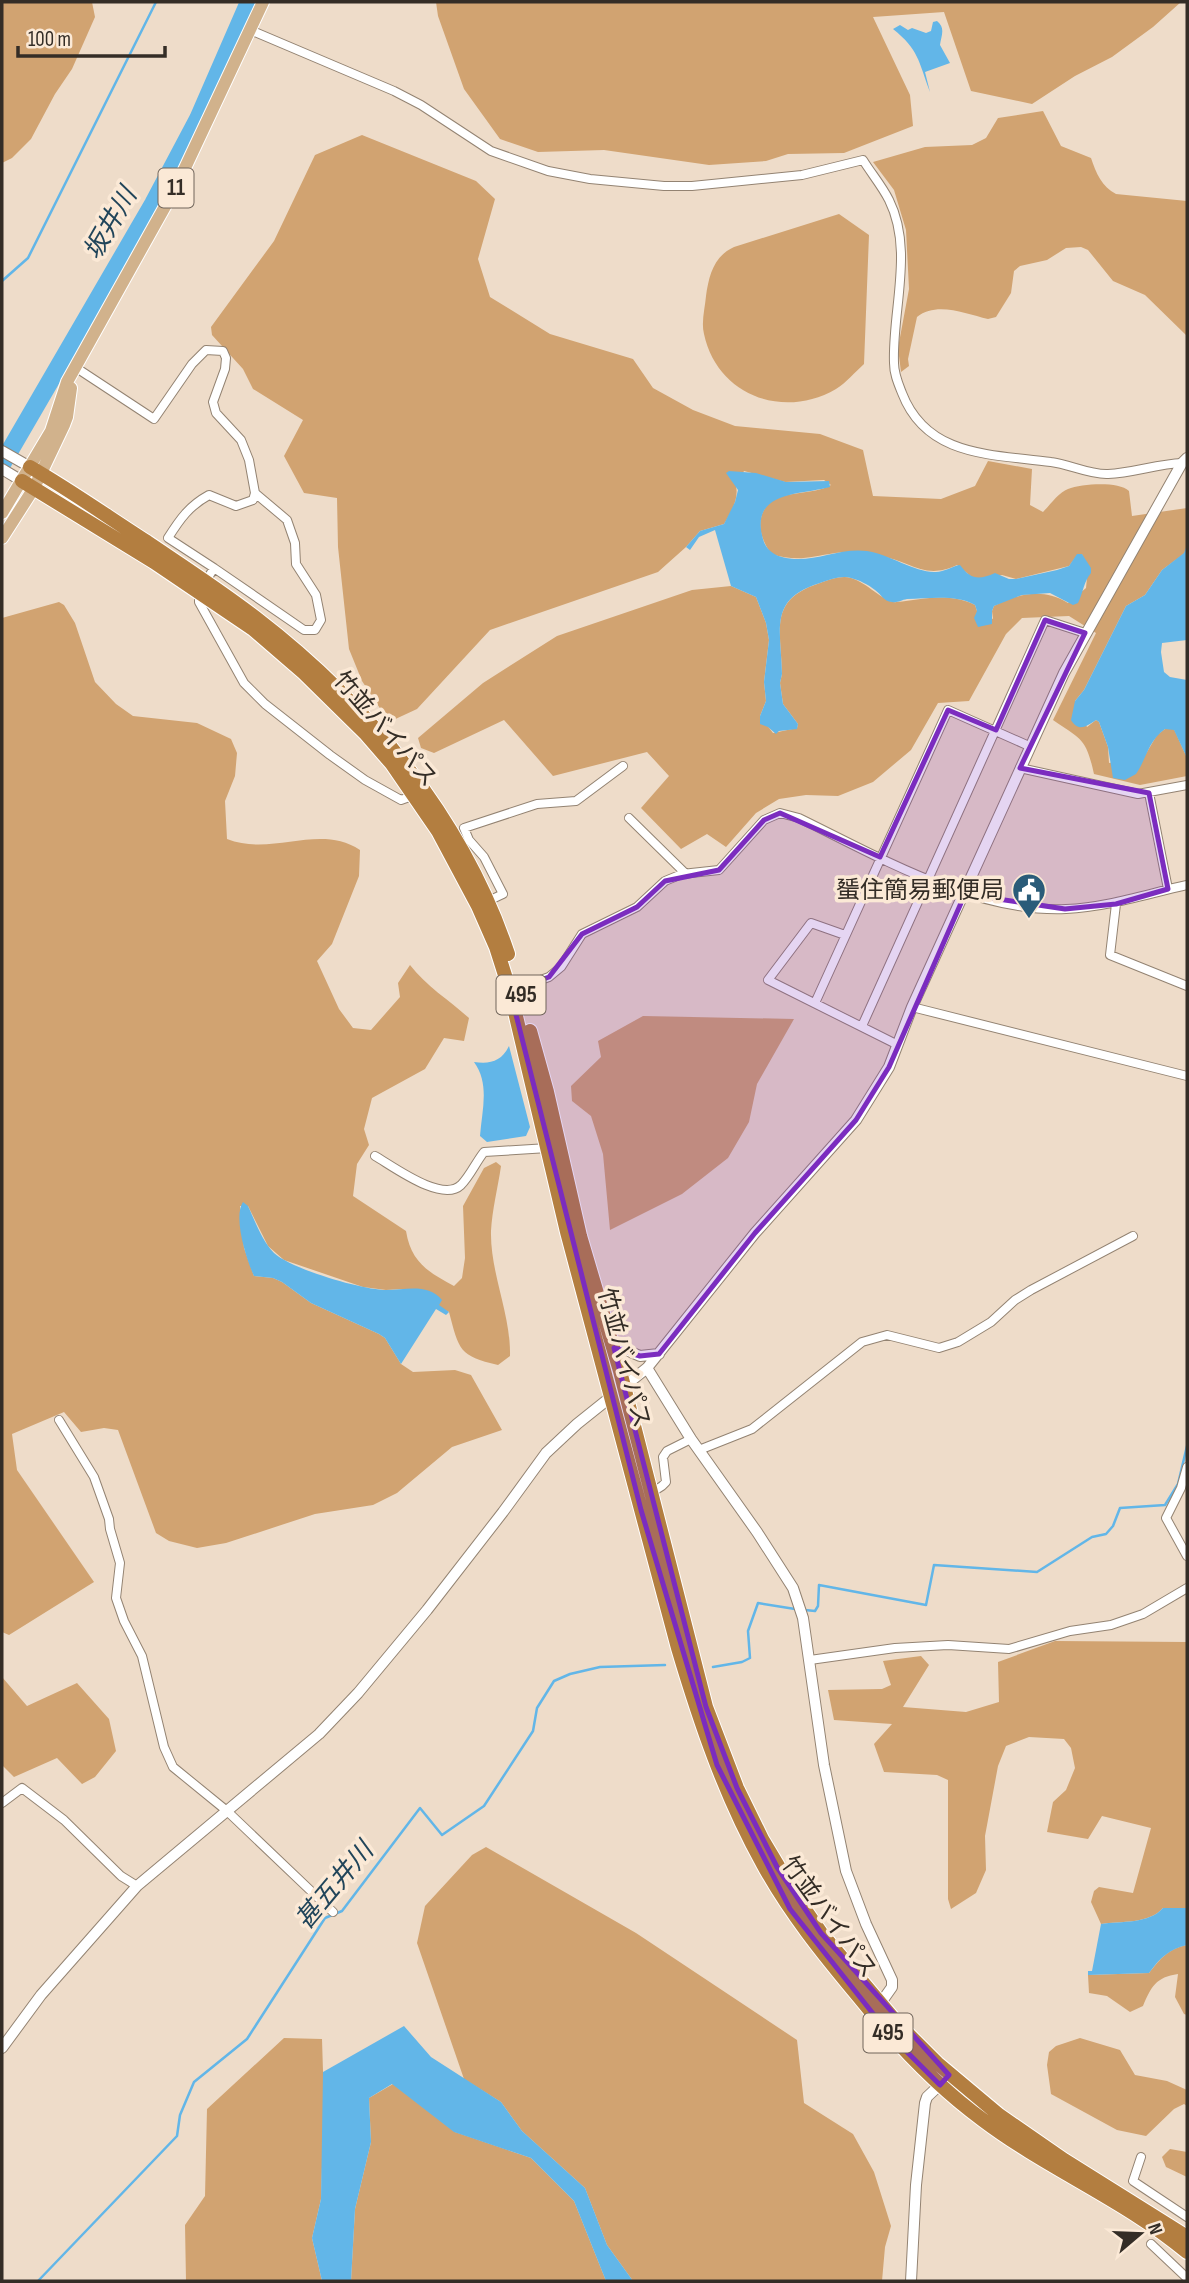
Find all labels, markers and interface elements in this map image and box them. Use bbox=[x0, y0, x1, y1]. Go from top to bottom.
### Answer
scale bar bbox=[18, 14, 164, 58]
text: 100 m bbox=[28, 27, 71, 52]
road number: 11 bbox=[158, 168, 194, 208]
water label: 坂井川 bbox=[78, 180, 145, 266]
street label: 竹並バイパス bbox=[327, 665, 443, 793]
public building icon: 蜑住簡易郵便局 bbox=[1010, 871, 1048, 920]
place label: 蜑住簡易郵便局 bbox=[836, 876, 1004, 905]
road number: 495 bbox=[496, 976, 546, 1014]
street label: 竹並バイパス bbox=[591, 1285, 657, 1431]
water label: 甚五井川 bbox=[290, 1834, 382, 1936]
street label: 竹並バイパス bbox=[775, 1850, 883, 1984]
road number: 495 bbox=[864, 2014, 912, 2052]
north arrow bbox=[1105, 2199, 1175, 2269]
text: N bbox=[1142, 2220, 1167, 2237]

